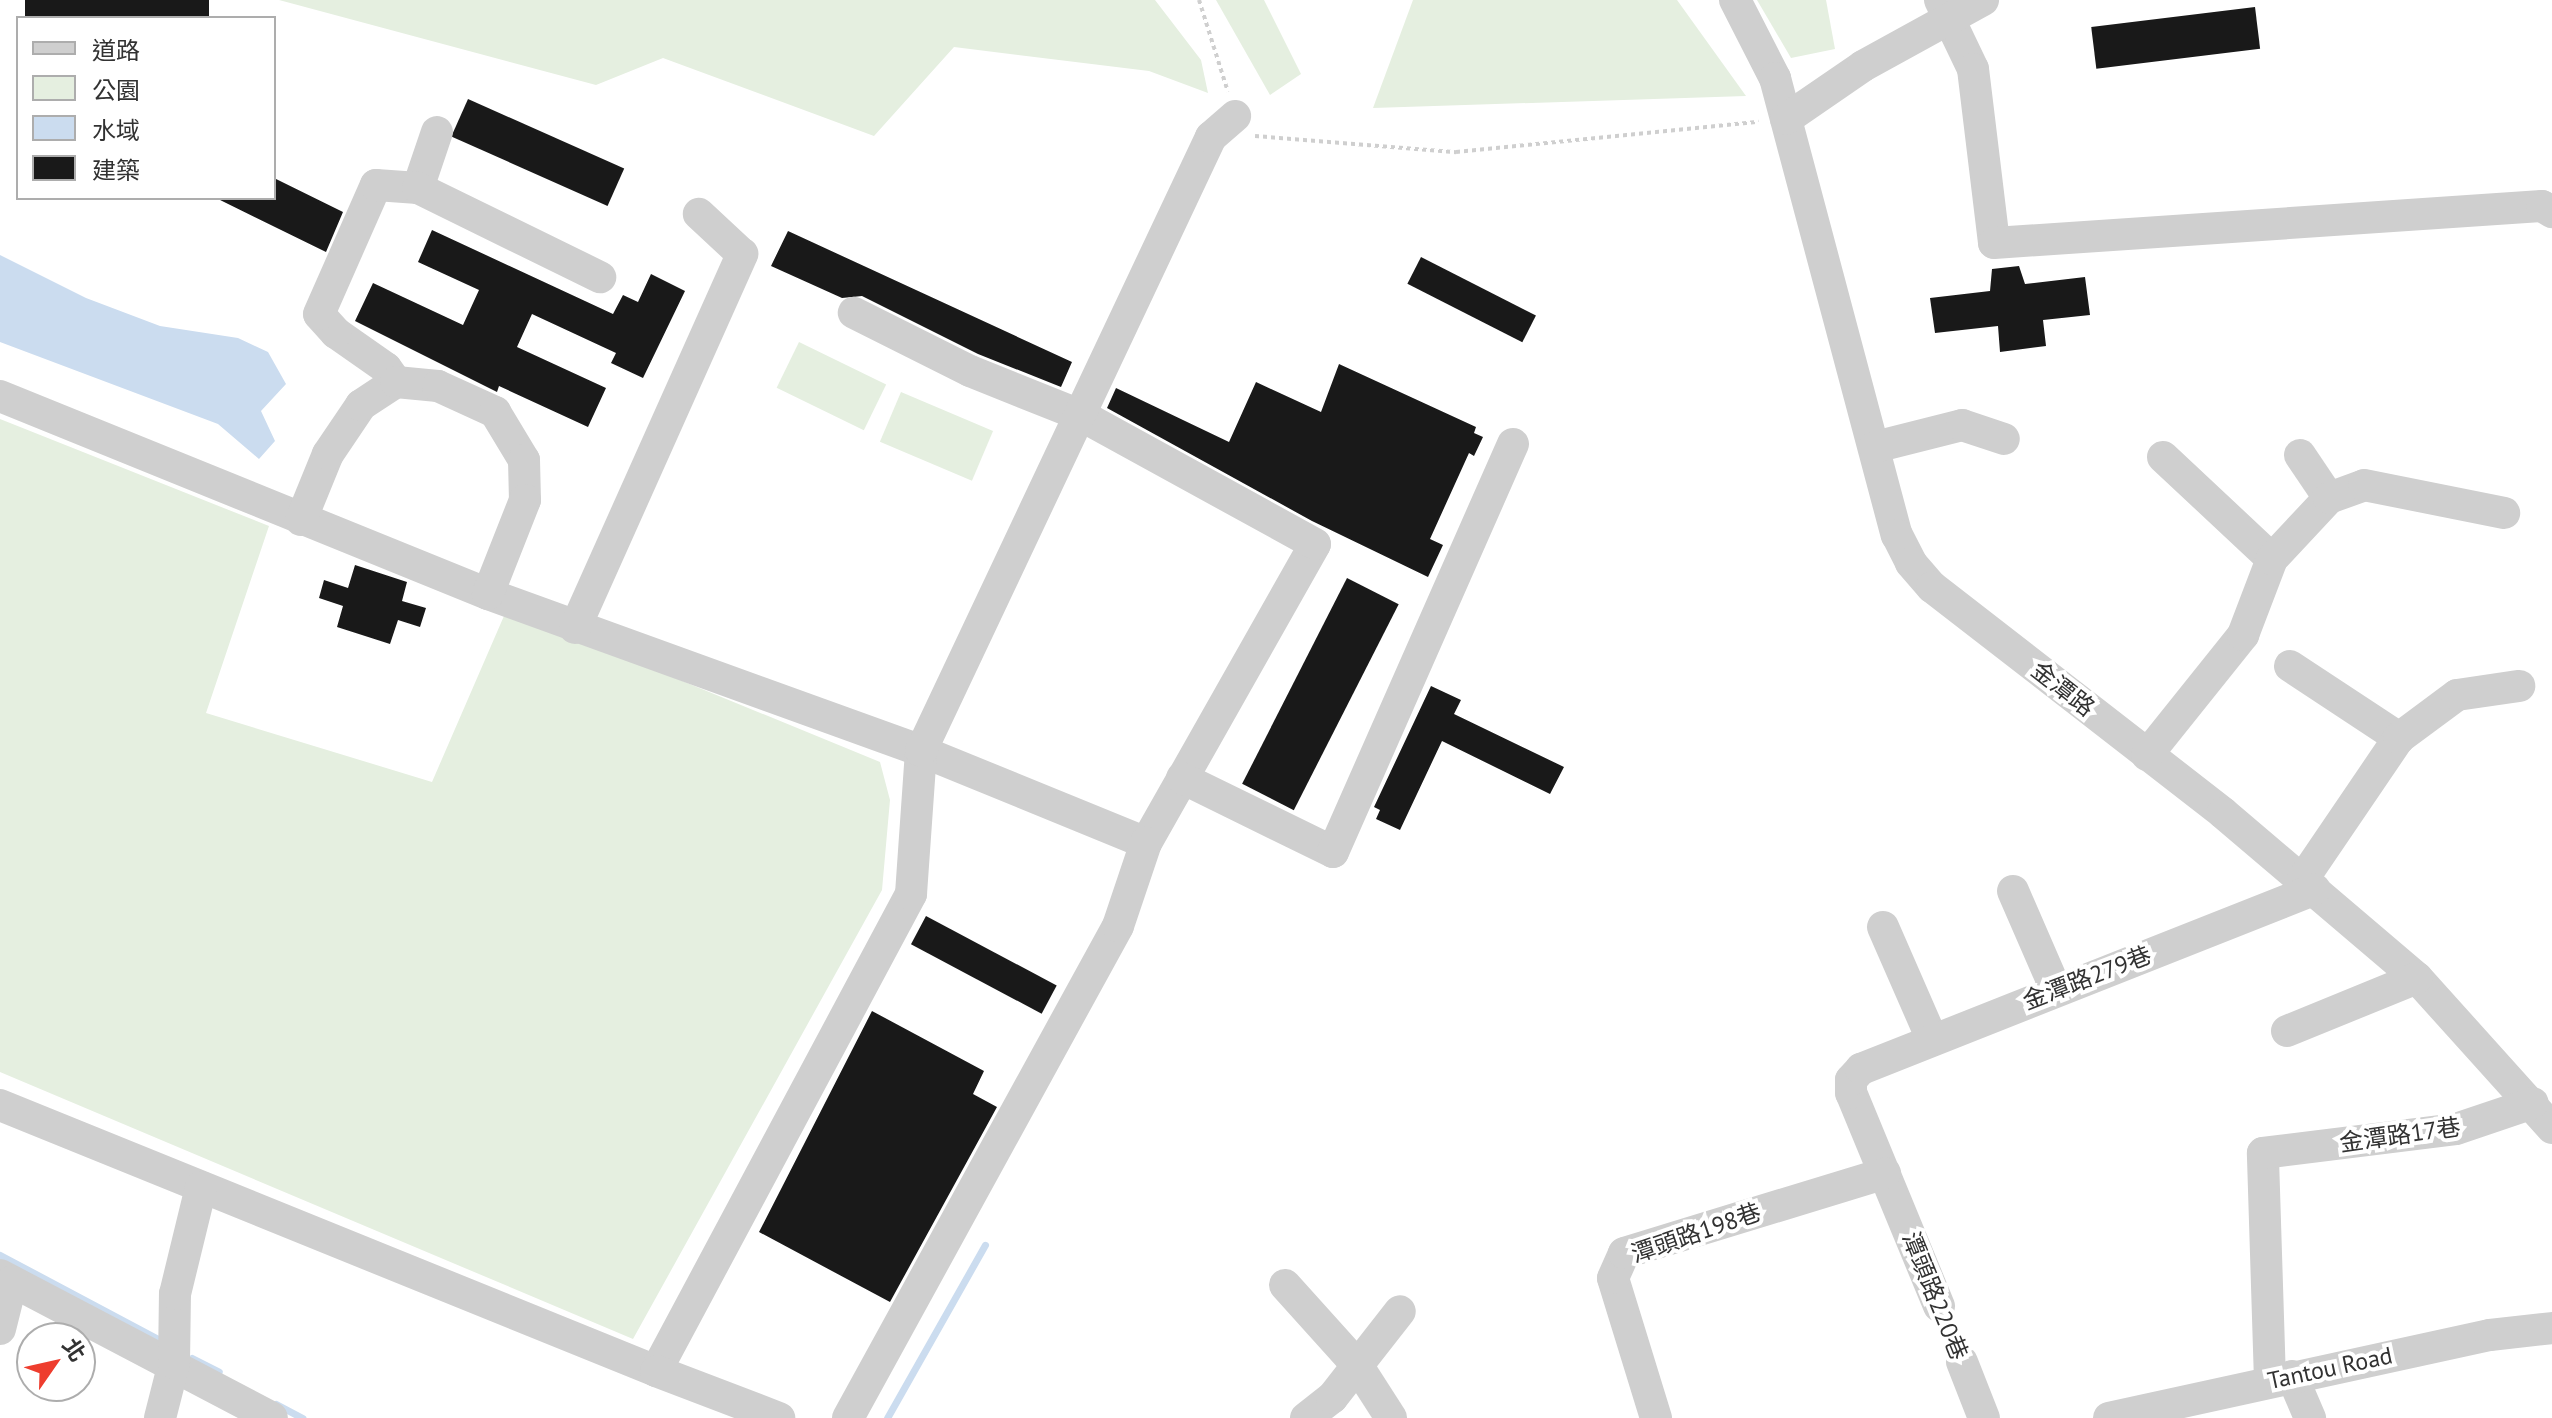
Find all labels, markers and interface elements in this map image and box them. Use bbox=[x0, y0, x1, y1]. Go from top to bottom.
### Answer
legend bbox=[16, 16, 276, 200]
text: 道路 bbox=[92, 35, 140, 66]
text: 公園 bbox=[92, 75, 140, 106]
text: 水域 bbox=[92, 115, 140, 146]
text: 建築 bbox=[92, 155, 140, 186]
street label: 金潭路 bbox=[2026, 655, 2100, 723]
street label: 金潭路279巷 bbox=[2019, 940, 2155, 1016]
street label: 金潭路17巷 bbox=[2338, 1112, 2462, 1158]
street label: 潭頭路198巷 bbox=[1627, 1197, 1765, 1269]
street label: 潭頭路220巷 bbox=[1896, 1228, 1974, 1364]
north arrow bbox=[16, 1322, 96, 1402]
text: 北 bbox=[56, 1333, 92, 1367]
street label: Tantou Road bbox=[2265, 1341, 2395, 1395]

